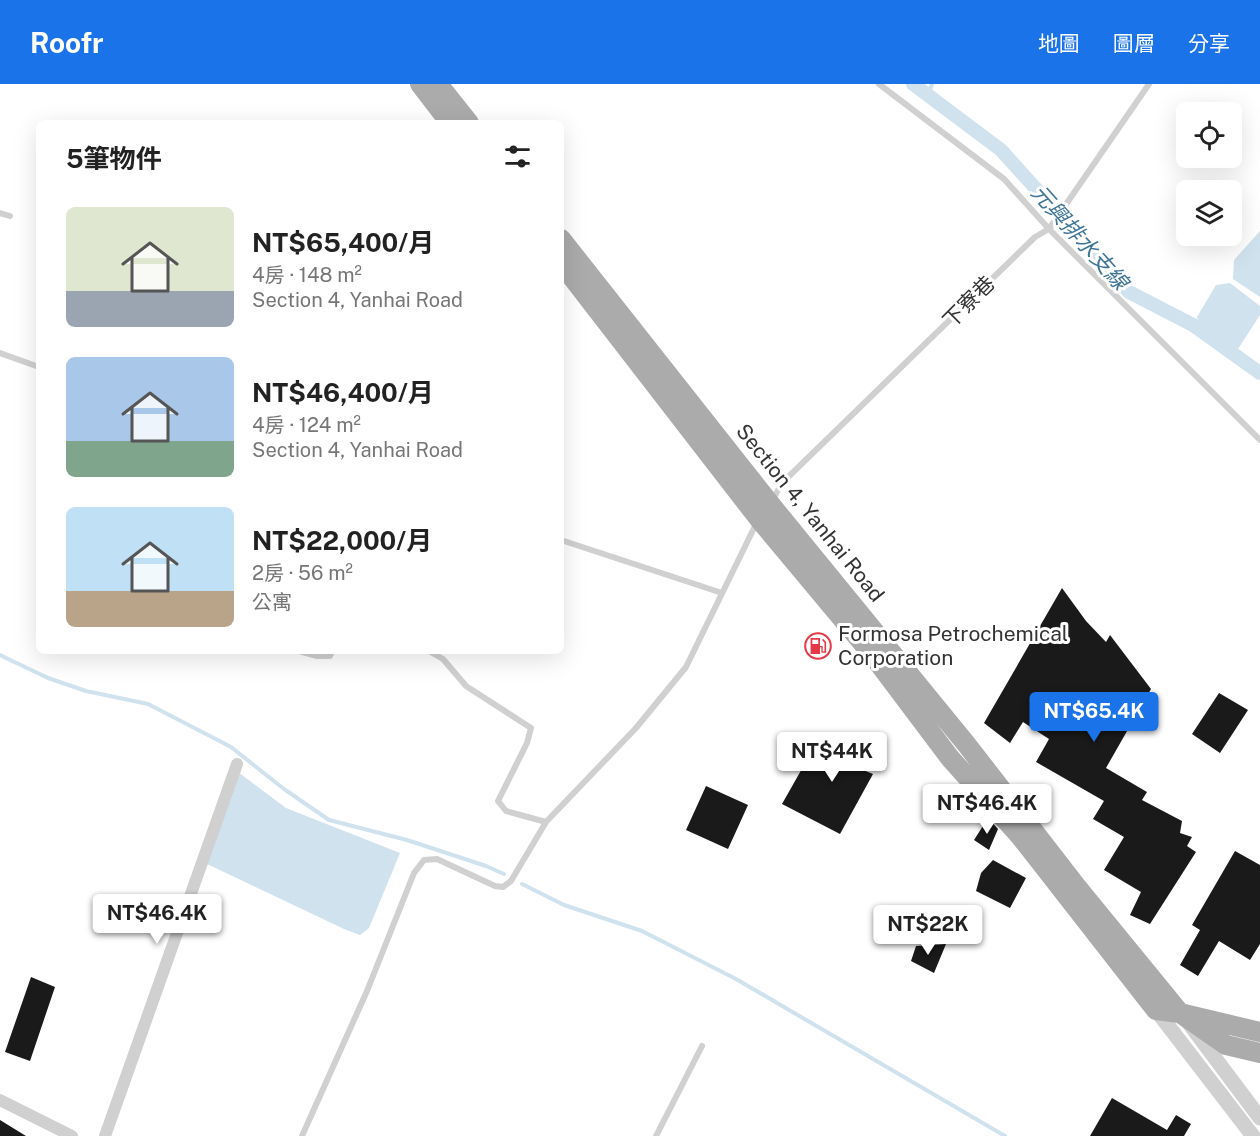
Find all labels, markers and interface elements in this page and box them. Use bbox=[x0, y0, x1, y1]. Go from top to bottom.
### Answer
text: Roofr bbox=[30, 26, 103, 59]
text: 地圖 bbox=[1038, 31, 1080, 56]
text: 圖層 bbox=[1113, 31, 1155, 56]
text: 分享 bbox=[1188, 31, 1230, 56]
map controls bbox=[1176, 102, 1242, 246]
button: locate bbox=[1176, 102, 1242, 168]
icon: filters bbox=[501, 140, 534, 173]
text: 5筆物件 bbox=[66, 143, 162, 174]
water label: 元興排水支線 bbox=[1026, 179, 1136, 297]
button: layers bbox=[1176, 180, 1242, 246]
text: NT$65,400/月 bbox=[252, 227, 434, 258]
icon: home bbox=[114, 231, 186, 303]
text: 4房 · 148 m² bbox=[252, 263, 362, 287]
street label: 下寮巷 bbox=[938, 271, 1000, 333]
text: Section 4, Yanhai Road bbox=[252, 288, 463, 312]
text: NT$46,400/月 bbox=[252, 377, 434, 408]
icon: home bbox=[114, 381, 186, 453]
text: 4房 · 124 m² bbox=[252, 413, 361, 437]
street label: Section 4, Yanhai Road bbox=[731, 419, 890, 607]
text: Section 4, Yanhai Road bbox=[252, 438, 463, 462]
text: NT$22,000/月 bbox=[252, 525, 432, 556]
icon: home bbox=[114, 531, 186, 603]
text: 2房 · 56 m² bbox=[252, 561, 353, 585]
text: 公寓 bbox=[252, 590, 292, 614]
place label: Formosa Petrochemical Corporation bbox=[838, 621, 1068, 670]
fuel station icon: Formosa Petrochemical Corporation bbox=[803, 631, 833, 661]
pin: NT$65.4K bbox=[1032, 692, 1156, 743]
text: NT$65.4K bbox=[1043, 699, 1145, 723]
pin: NT$44K bbox=[783, 732, 881, 783]
text: NT$44K bbox=[791, 739, 873, 763]
pin: NT$46.4K bbox=[925, 784, 1049, 835]
text: NT$46.4K bbox=[937, 791, 1037, 815]
pin: NT$46.4K bbox=[95, 894, 219, 945]
text: NT$46.4K bbox=[107, 901, 207, 925]
pin: NT$22K bbox=[879, 905, 977, 956]
text: NT$22K bbox=[887, 912, 969, 936]

